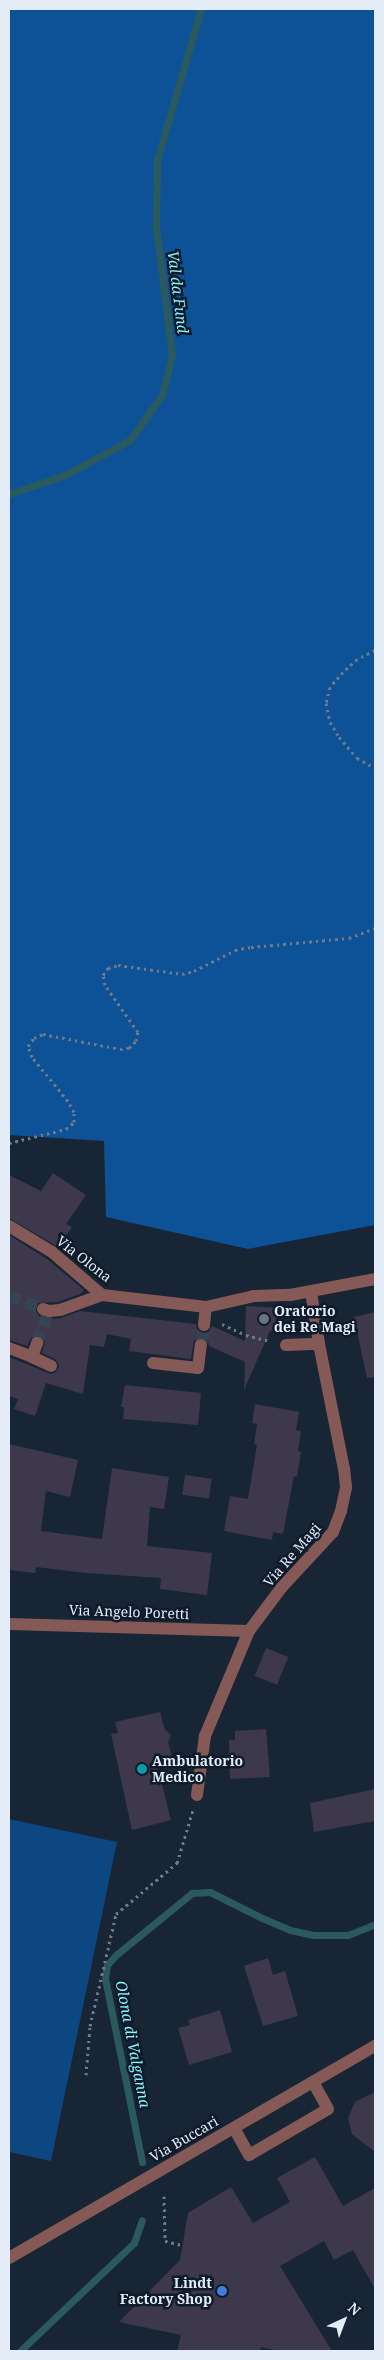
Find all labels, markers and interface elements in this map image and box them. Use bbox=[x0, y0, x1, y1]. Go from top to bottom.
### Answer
water label: Val da Fund bbox=[164, 250, 192, 334]
street label: Via Olona bbox=[53, 1232, 115, 1286]
place label: Oratorio dei Re Magi bbox=[274, 1303, 356, 1335]
marker: Oratorio dei Re Magi bbox=[258, 1313, 270, 1325]
street label: Via Re Magi bbox=[260, 1520, 324, 1590]
street label: Via Angelo Poretti bbox=[69, 1602, 189, 1622]
place label: Ambulatorio Medico bbox=[152, 1753, 243, 1785]
marker: Ambulatorio Medico bbox=[136, 1763, 148, 1775]
water label: Olona di Valganna bbox=[112, 1979, 154, 2109]
street label: Via Buccari bbox=[147, 2113, 221, 2165]
place label: Lindt Factory Shop bbox=[120, 2275, 212, 2308]
marker: Lindt Factory Shop bbox=[216, 2285, 228, 2297]
north arrow bbox=[319, 2295, 369, 2345]
text: N bbox=[344, 2298, 365, 2319]

